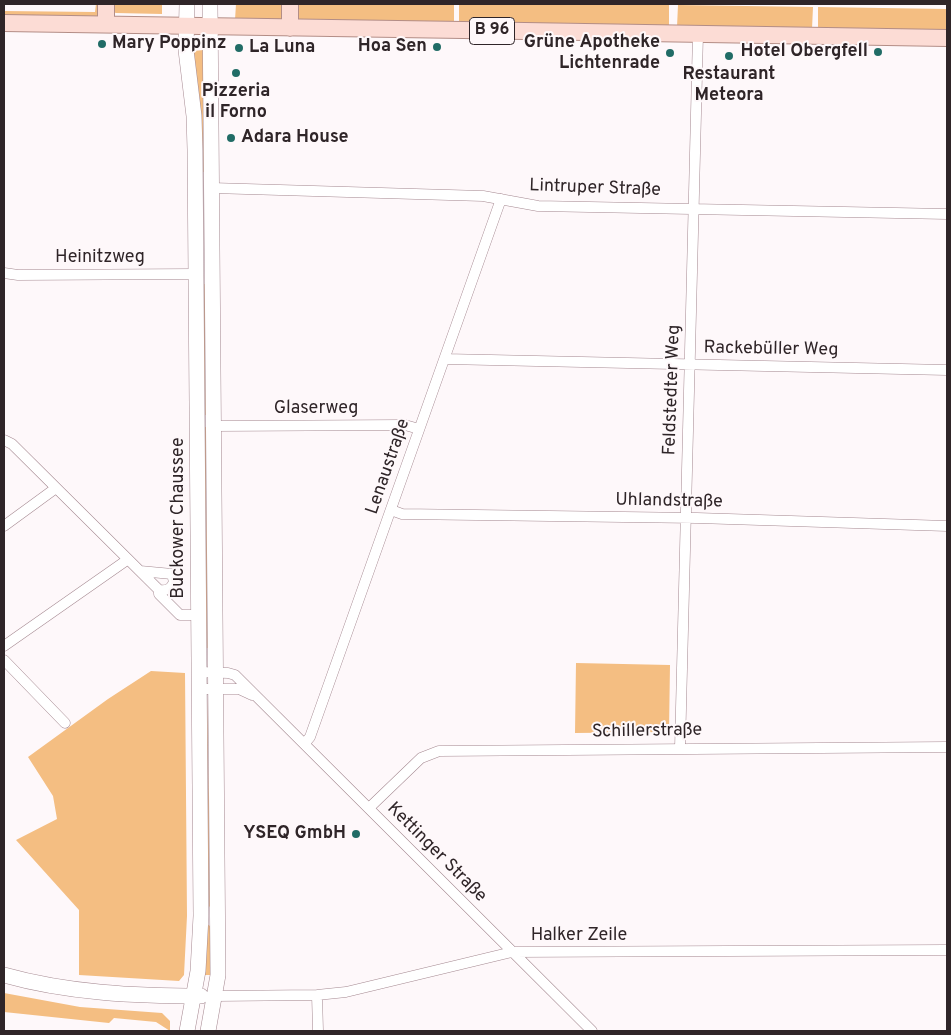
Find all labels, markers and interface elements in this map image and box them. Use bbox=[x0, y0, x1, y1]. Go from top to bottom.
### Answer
road number: B 96 bbox=[470, 18, 514, 44]
place label: Grüne Apotheke Lichtenrade bbox=[524, 32, 660, 74]
place label: Mary Poppinz bbox=[112, 33, 227, 55]
place label: Hoa Sen bbox=[358, 36, 427, 58]
place label: La Luna bbox=[249, 37, 315, 59]
marker: Mary Poppinz bbox=[96, 38, 108, 50]
marker: Hoa Sen bbox=[431, 41, 443, 53]
place label: Hotel Obergfell bbox=[741, 41, 868, 63]
marker: La Luna bbox=[233, 42, 245, 54]
marker: Hotel Obergfell bbox=[872, 46, 884, 58]
marker: Grüne Apotheke Lichtenrade bbox=[664, 47, 676, 59]
marker: Restaurant Meteora bbox=[723, 50, 735, 62]
place label: Restaurant Meteora bbox=[683, 64, 775, 106]
marker: Pizzeria il Forno bbox=[230, 67, 242, 79]
place label: Pizzeria il Forno bbox=[202, 81, 270, 124]
place label: Adara House bbox=[241, 127, 349, 149]
marker: Adara House bbox=[225, 132, 237, 144]
street label: Lintruper Straße bbox=[529, 176, 661, 202]
street label: Heinitzweg bbox=[55, 247, 145, 269]
street label: Feldstedter Weg bbox=[660, 324, 686, 456]
street label: Rackebüller Weg bbox=[703, 338, 839, 362]
street label: Glaserweg bbox=[274, 398, 358, 420]
street label: Lenaustraße bbox=[363, 416, 415, 518]
street label: Buckower Chaussee bbox=[168, 437, 190, 599]
street label: Uhlandstraße bbox=[615, 490, 723, 514]
street label: Schillerstraße bbox=[592, 720, 702, 744]
street label: Kettinger Straße bbox=[382, 799, 490, 907]
place label: YSEQ GmbH bbox=[243, 823, 346, 845]
marker: YSEQ GmbH bbox=[350, 828, 362, 840]
street label: Halker Zeile bbox=[531, 925, 627, 947]

